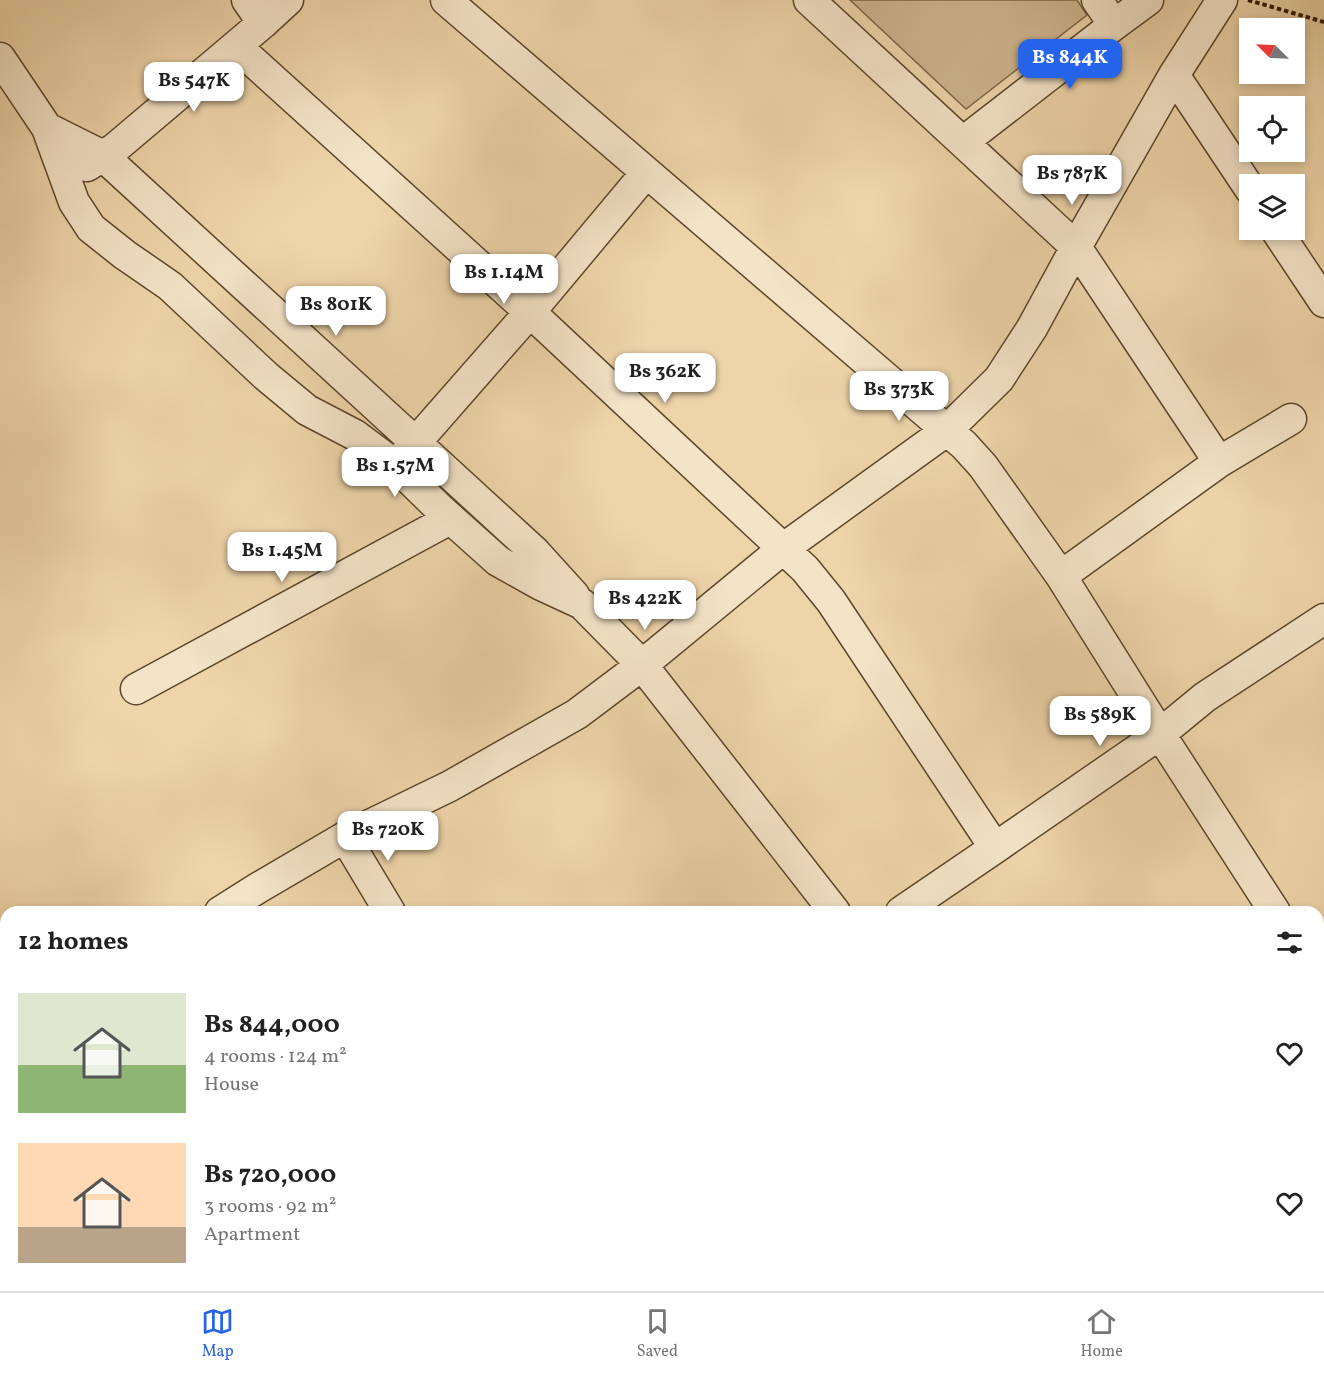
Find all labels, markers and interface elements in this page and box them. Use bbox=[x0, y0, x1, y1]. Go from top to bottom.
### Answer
north arrow bbox=[1239, 18, 1305, 84]
map controls bbox=[1239, 18, 1305, 240]
pin: Bs 844K bbox=[1015, 39, 1125, 90]
text: Bs 844K bbox=[1032, 44, 1108, 72]
pin: Bs 547K bbox=[139, 62, 249, 113]
text: Bs 547K bbox=[158, 67, 230, 95]
button: locate bbox=[1239, 96, 1305, 162]
pin: Bs 787K bbox=[1017, 155, 1127, 206]
text: Bs 787K bbox=[1037, 160, 1107, 188]
button: layers bbox=[1239, 174, 1305, 240]
pin: Bs 1.14M bbox=[442, 254, 566, 305]
text: Bs 1.14M bbox=[464, 259, 544, 287]
pin: Bs 801K bbox=[281, 286, 391, 337]
text: Bs 801K bbox=[300, 291, 372, 319]
pin: Bs 362K bbox=[610, 353, 720, 404]
text: Bs 362K bbox=[629, 358, 701, 386]
pin: Bs 373K bbox=[844, 371, 954, 422]
text: Bs 373K bbox=[864, 376, 934, 404]
pin: Bs 1.57M bbox=[333, 447, 457, 498]
text: Bs 1.57M bbox=[356, 452, 434, 480]
pin: Bs 1.45M bbox=[220, 532, 344, 583]
text: Bs 1.45M bbox=[241, 537, 323, 565]
pin: Bs 422K bbox=[590, 580, 700, 631]
text: Bs 422K bbox=[608, 585, 682, 613]
pin: Bs 589K bbox=[1045, 696, 1155, 747]
text: Bs 589K bbox=[1064, 701, 1136, 729]
pin: Bs 720K bbox=[333, 811, 443, 862]
text: Bs 720K bbox=[351, 816, 425, 844]
text: 12 homes bbox=[18, 924, 129, 960]
icon: filters bbox=[1273, 926, 1306, 959]
text: Bs 844,000 bbox=[204, 1007, 340, 1043]
icon: home bbox=[66, 1017, 138, 1089]
icon: heart bbox=[1273, 1037, 1306, 1070]
text: 4 rooms · 124 m² bbox=[204, 1043, 347, 1071]
text: House bbox=[204, 1071, 259, 1099]
text: Bs 720,000 bbox=[204, 1157, 336, 1193]
icon: home bbox=[66, 1167, 138, 1239]
icon: heart bbox=[1273, 1187, 1306, 1220]
text: 3 rooms · 92 m² bbox=[204, 1193, 336, 1221]
text: Apartment bbox=[204, 1221, 300, 1249]
tab: Map bbox=[201, 1305, 234, 1363]
tab: Saved bbox=[637, 1305, 678, 1363]
tab: Home bbox=[1080, 1305, 1123, 1363]

